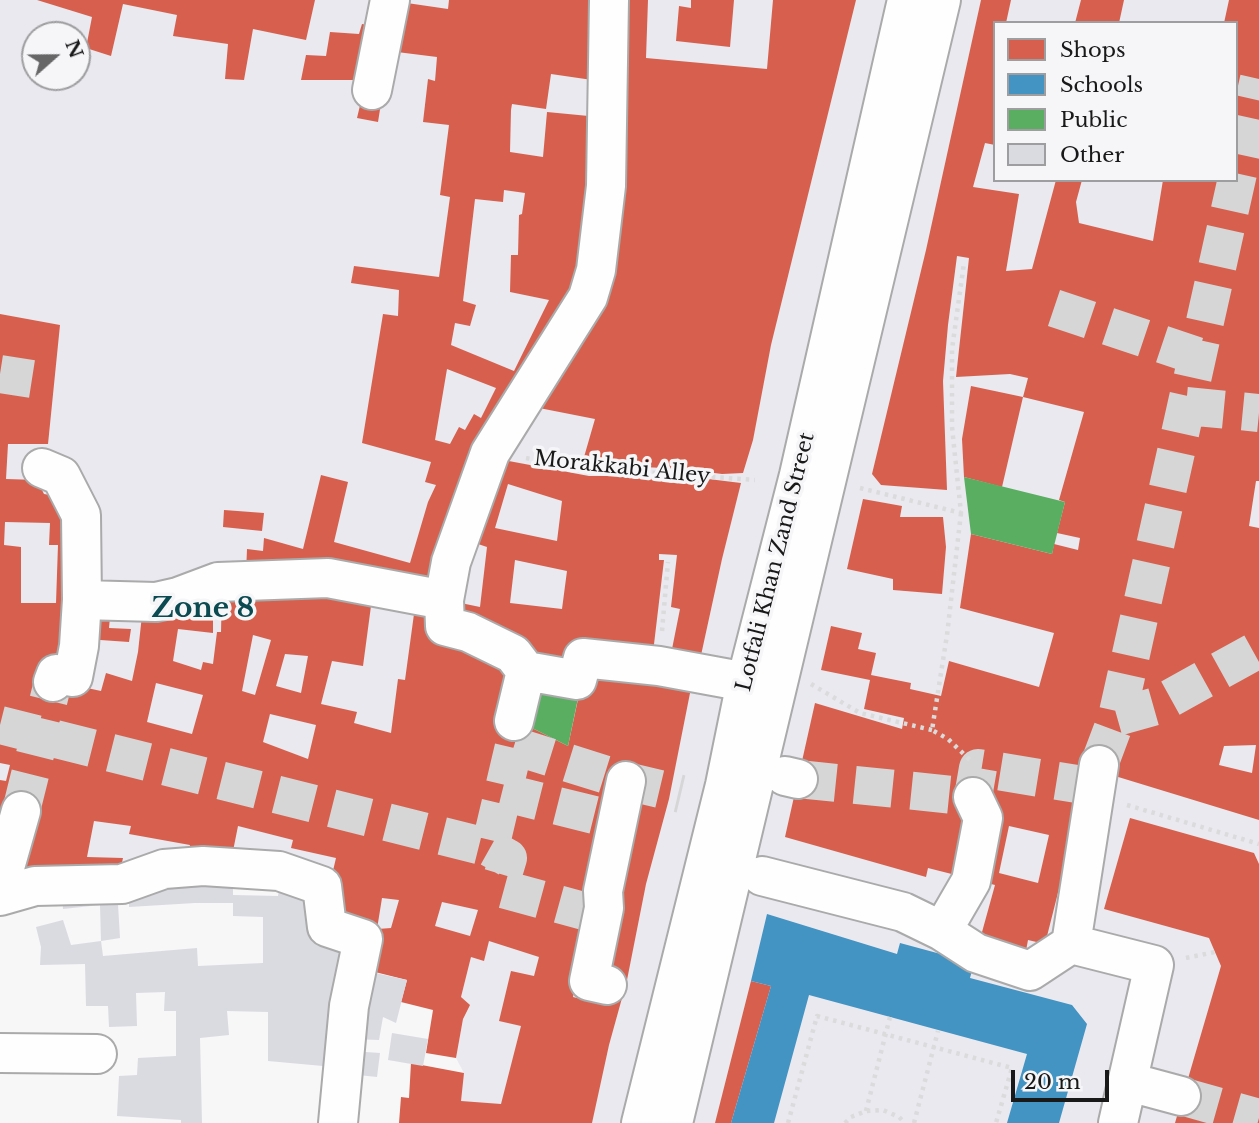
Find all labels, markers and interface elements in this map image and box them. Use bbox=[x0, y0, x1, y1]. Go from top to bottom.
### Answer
north arrow bbox=[21, 21, 91, 91]
legend bbox=[993, 21, 1238, 182]
text: N bbox=[60, 37, 88, 61]
text: Shops bbox=[1060, 37, 1126, 63]
text: Schools bbox=[1060, 72, 1143, 98]
text: Public bbox=[1060, 107, 1127, 133]
text: Other bbox=[1060, 142, 1124, 168]
street label: Lotfali Khan Zand Street bbox=[732, 430, 820, 694]
street label: Morakkabi Alley bbox=[533, 446, 711, 490]
district label: Zone 8 bbox=[152, 592, 254, 626]
scale bar bbox=[1014, 1056, 1112, 1100]
text: 20 m bbox=[1024, 1069, 1081, 1095]

